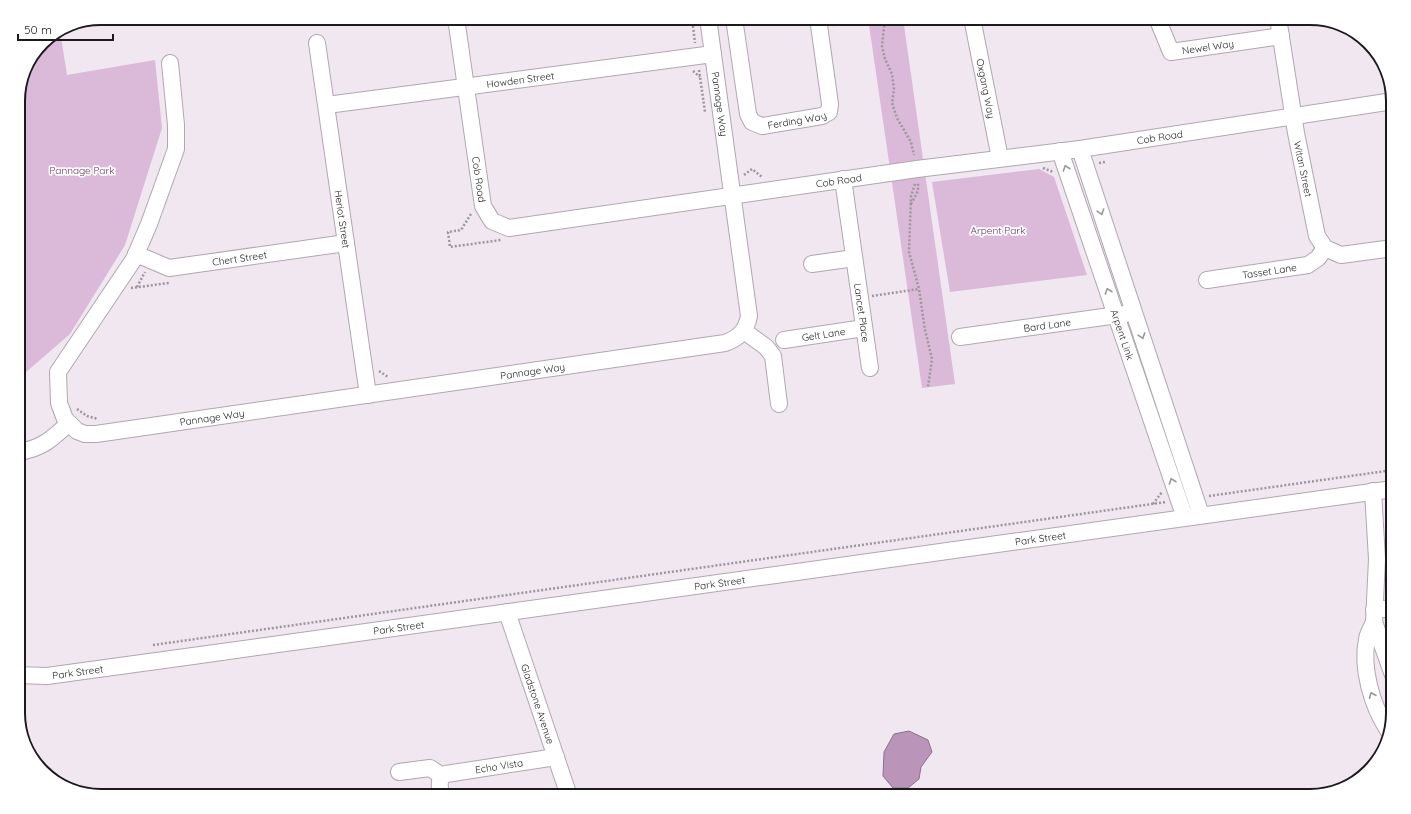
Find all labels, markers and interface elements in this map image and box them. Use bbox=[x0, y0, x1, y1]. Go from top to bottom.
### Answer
scale bar bbox=[18, 16, 113, 42]
text: 50 m bbox=[24, 22, 52, 37]
street label: Newel Way bbox=[1181, 37, 1235, 57]
street label: Oxgang Way bbox=[973, 58, 998, 120]
street label: Howden Street bbox=[486, 69, 556, 91]
street label: Pannage Way bbox=[709, 71, 730, 137]
street label: Ferding Way bbox=[767, 109, 829, 132]
street label: Cob Road bbox=[1136, 127, 1184, 147]
street label: Witan Street bbox=[1291, 140, 1315, 199]
street label: Cob Road bbox=[469, 156, 488, 203]
park label: Pannage Park bbox=[49, 164, 115, 177]
one-way arrow bbox=[1062, 165, 1070, 172]
street label: Cob Road bbox=[815, 171, 863, 191]
street label: Heriot Street bbox=[331, 189, 353, 250]
one-way arrow bbox=[1097, 208, 1105, 215]
park label: Arpent Park bbox=[970, 224, 1026, 237]
street label: Chert Street bbox=[211, 248, 268, 269]
street label: Tasset Lane bbox=[1241, 261, 1298, 282]
street label: Lancet Place bbox=[851, 282, 872, 343]
one-way arrow bbox=[1104, 288, 1112, 295]
street label: Arpent Link bbox=[1107, 308, 1137, 362]
street label: Bard Lane bbox=[1023, 316, 1072, 335]
street label: Gelt Lane bbox=[801, 325, 847, 344]
one-way arrow bbox=[1137, 332, 1146, 339]
street label: Pannage Way bbox=[499, 360, 566, 382]
street label: Pannage Way bbox=[179, 407, 245, 429]
one-way arrow bbox=[1168, 477, 1177, 484]
street label: Park Street bbox=[1014, 529, 1067, 549]
street label: Park Street bbox=[693, 573, 747, 593]
street label: Park Street bbox=[372, 618, 426, 638]
street label: Park Street bbox=[51, 662, 105, 682]
street label: Gladstone Avenue bbox=[518, 662, 557, 746]
one-way arrow bbox=[1368, 692, 1376, 699]
street label: Echo Vista bbox=[474, 756, 524, 776]

